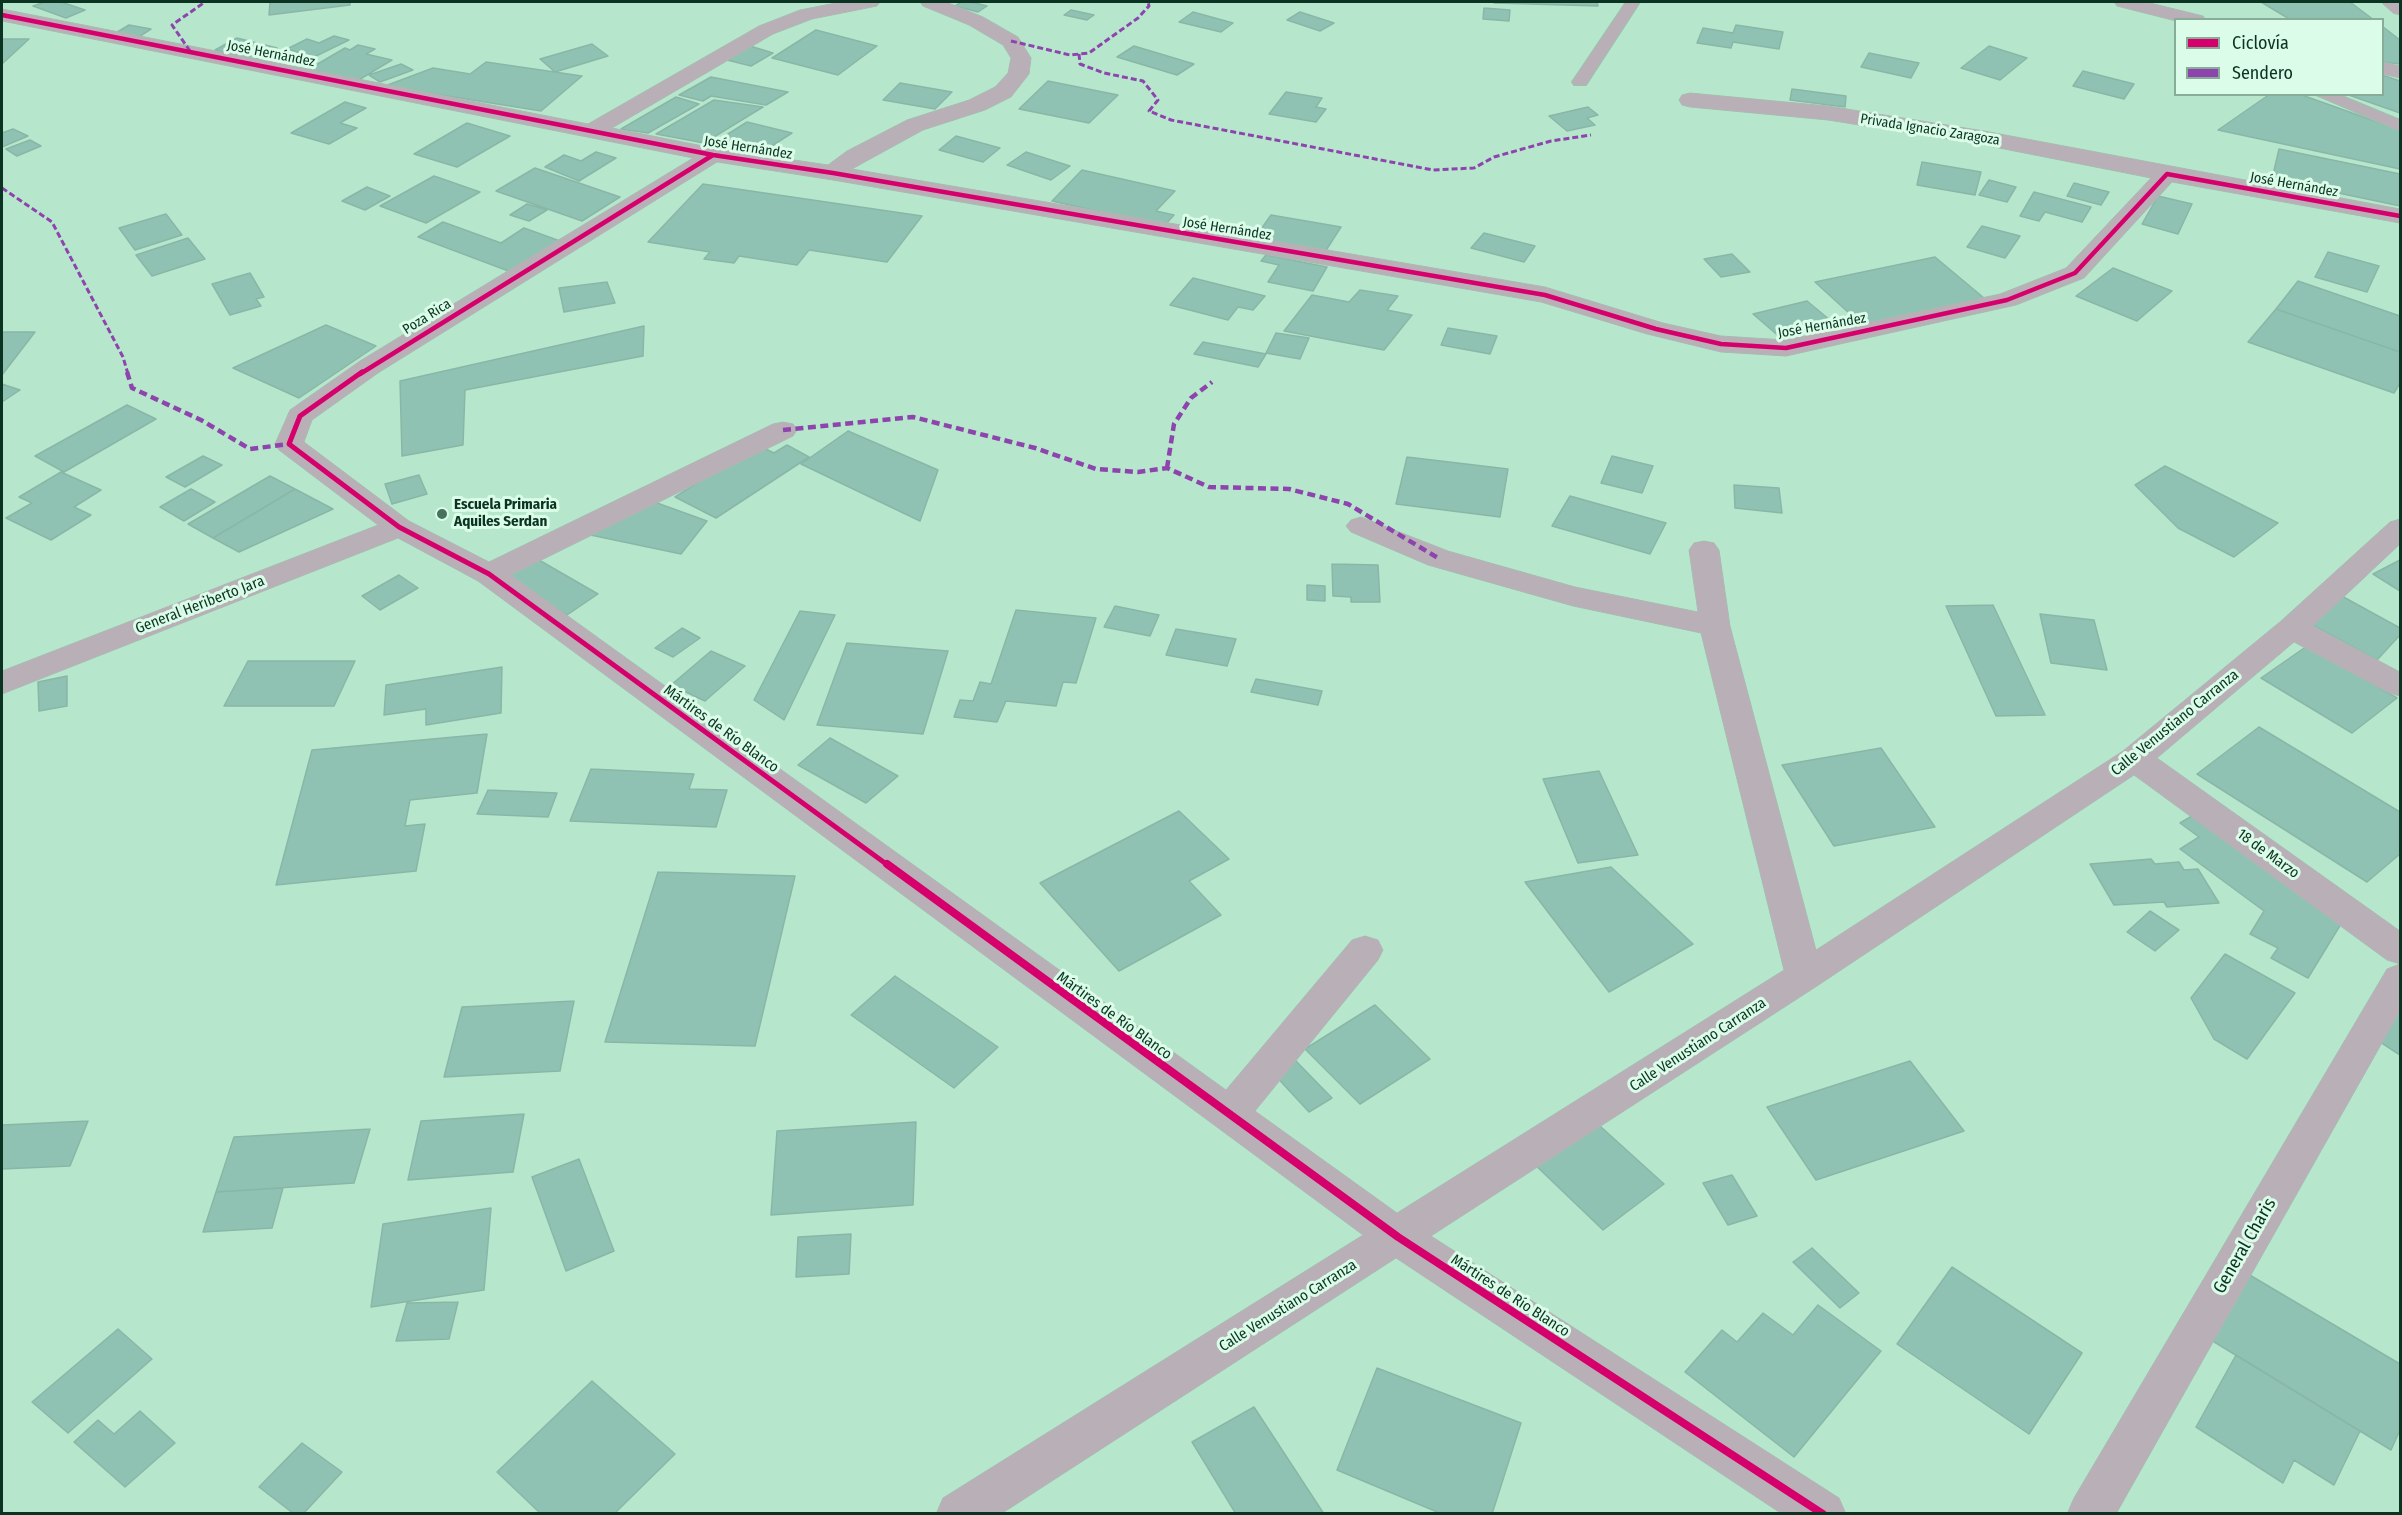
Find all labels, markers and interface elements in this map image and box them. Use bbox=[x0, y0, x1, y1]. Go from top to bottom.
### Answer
legend bbox=[2174, 18, 2384, 96]
text: Ciclovía bbox=[2232, 32, 2289, 54]
street label: José Hernández bbox=[226, 37, 316, 71]
text: Sendero bbox=[2232, 62, 2293, 84]
street label: Privada Ignacio Zaragoza bbox=[1859, 111, 2001, 149]
street label: José Hernández bbox=[703, 133, 793, 163]
street label: José Hernández bbox=[2249, 169, 2339, 201]
street label: José Hernández bbox=[1182, 214, 1272, 244]
street label: Poza Rica bbox=[400, 296, 454, 338]
street label: José Hernández bbox=[1777, 310, 1867, 342]
place label: Escuela Primaria Aquiles Serdan bbox=[454, 496, 557, 531]
marker: Escuela Primaria Aquiles Serdan bbox=[435, 507, 449, 521]
street label: General Heriberto Jara bbox=[133, 572, 267, 638]
street label: Calle Venustiano Carranza bbox=[2108, 666, 2242, 780]
street label: Mártires de Río Blanco bbox=[660, 681, 782, 777]
street label: 18 de Marzo bbox=[2233, 825, 2303, 883]
street label: Mártires de Río Blanco bbox=[1053, 968, 1175, 1064]
street label: Calle Venustiano Carranza bbox=[1627, 994, 1769, 1096]
street label: General Charis bbox=[2209, 1194, 2281, 1298]
street label: Mártires de Río Blanco bbox=[1447, 1251, 1573, 1341]
street label: Calle Venustiano Carranza bbox=[1216, 1256, 1360, 1356]

